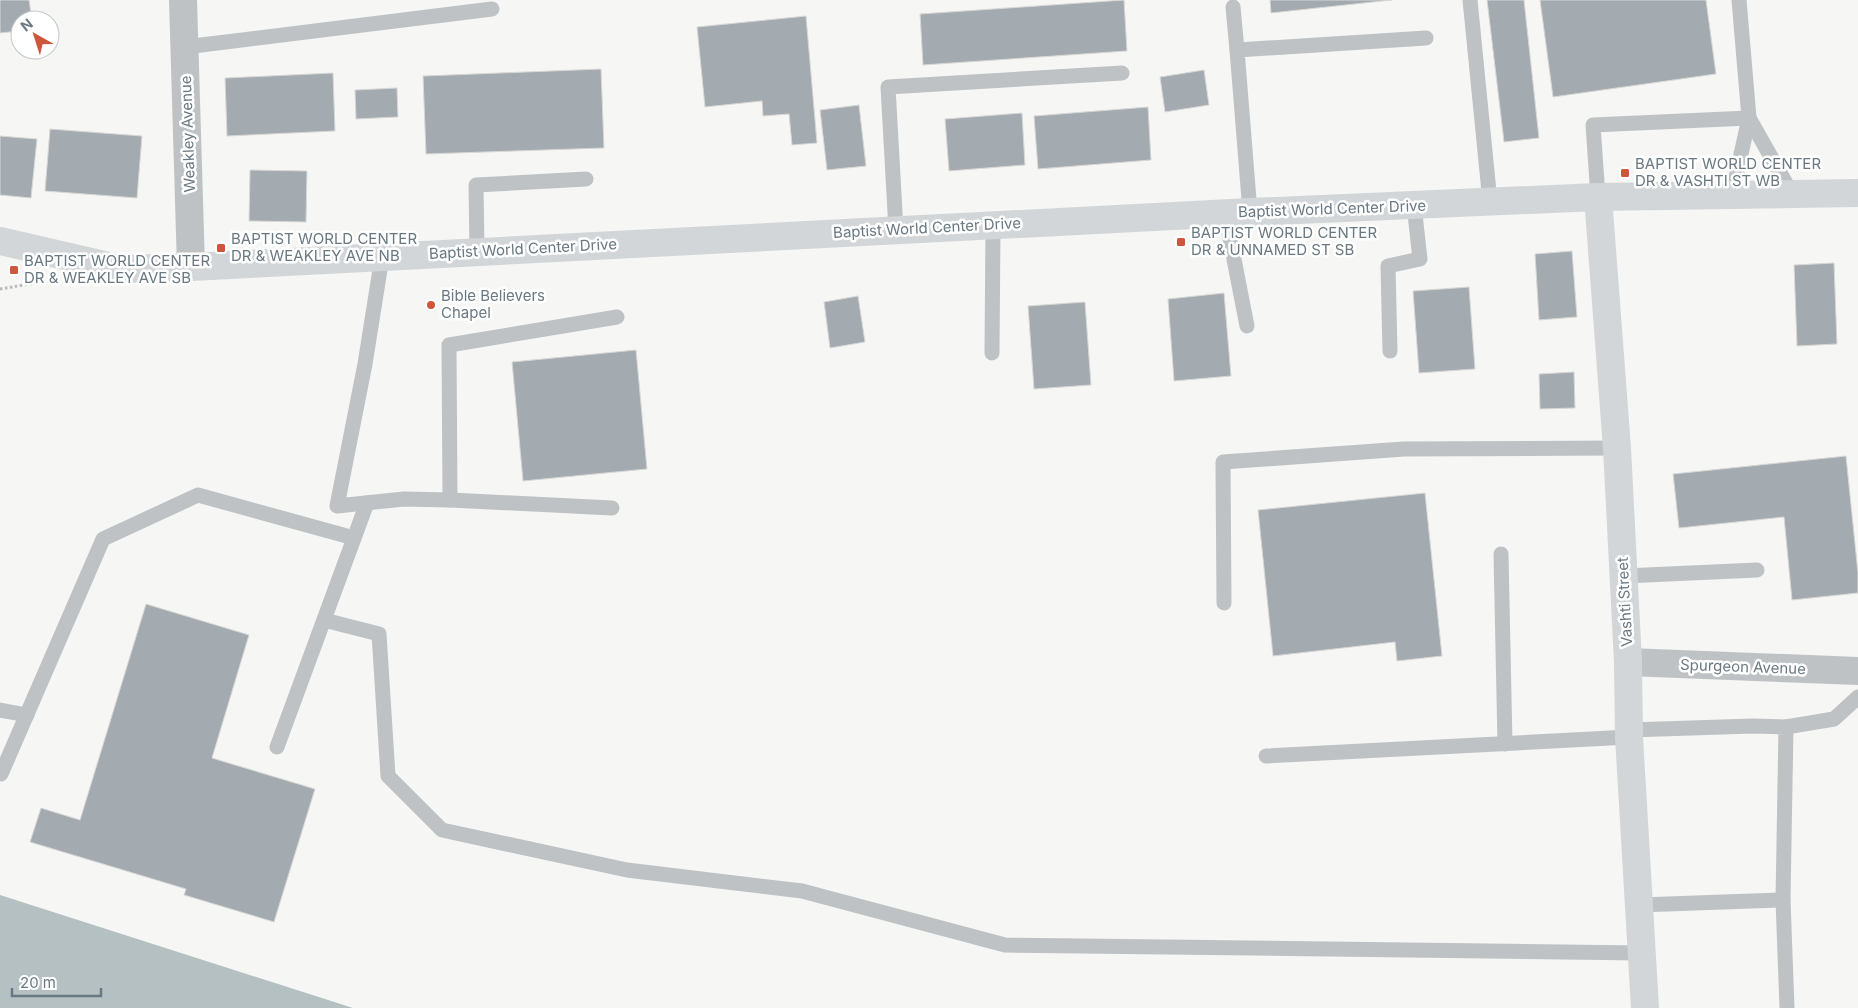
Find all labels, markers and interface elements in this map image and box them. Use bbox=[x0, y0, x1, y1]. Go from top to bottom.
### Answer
north arrow bbox=[10, 10, 60, 60]
text: N bbox=[17, 15, 36, 34]
street label: Weakley Avenue bbox=[176, 75, 199, 193]
place label: BAPTIST WORLD CENTER DR & VASHTI ST WB bbox=[1635, 154, 1821, 190]
marker: BAPTIST WORLD CENTER DR & VASHTI ST WB bbox=[1619, 167, 1631, 179]
street label: Baptist World Center Drive bbox=[1238, 196, 1426, 221]
street label: Baptist World Center Drive bbox=[833, 213, 1021, 242]
place label: BAPTIST WORLD CENTER DR & UNNAMED ST SB bbox=[1191, 223, 1377, 259]
place label: BAPTIST WORLD CENTER DR & WEAKLEY AVE NB bbox=[231, 229, 417, 265]
street label: Baptist World Center Drive bbox=[429, 234, 617, 263]
marker: BAPTIST WORLD CENTER DR & UNNAMED ST SB bbox=[1175, 236, 1187, 248]
marker: BAPTIST WORLD CENTER DR & WEAKLEY AVE NB bbox=[215, 242, 227, 254]
place label: BAPTIST WORLD CENTER DR & WEAKLEY AVE SB bbox=[24, 251, 210, 287]
marker: BAPTIST WORLD CENTER DR & WEAKLEY AVE SB bbox=[8, 264, 20, 276]
place label: Bible Believers Chapel bbox=[441, 286, 545, 322]
marker: Bible Believers Chapel bbox=[425, 299, 437, 311]
street label: Vashti Street bbox=[1613, 557, 1636, 647]
street label: Spurgeon Avenue bbox=[1680, 655, 1806, 678]
scale bar bbox=[12, 966, 101, 998]
text: 20 m bbox=[20, 973, 56, 992]

